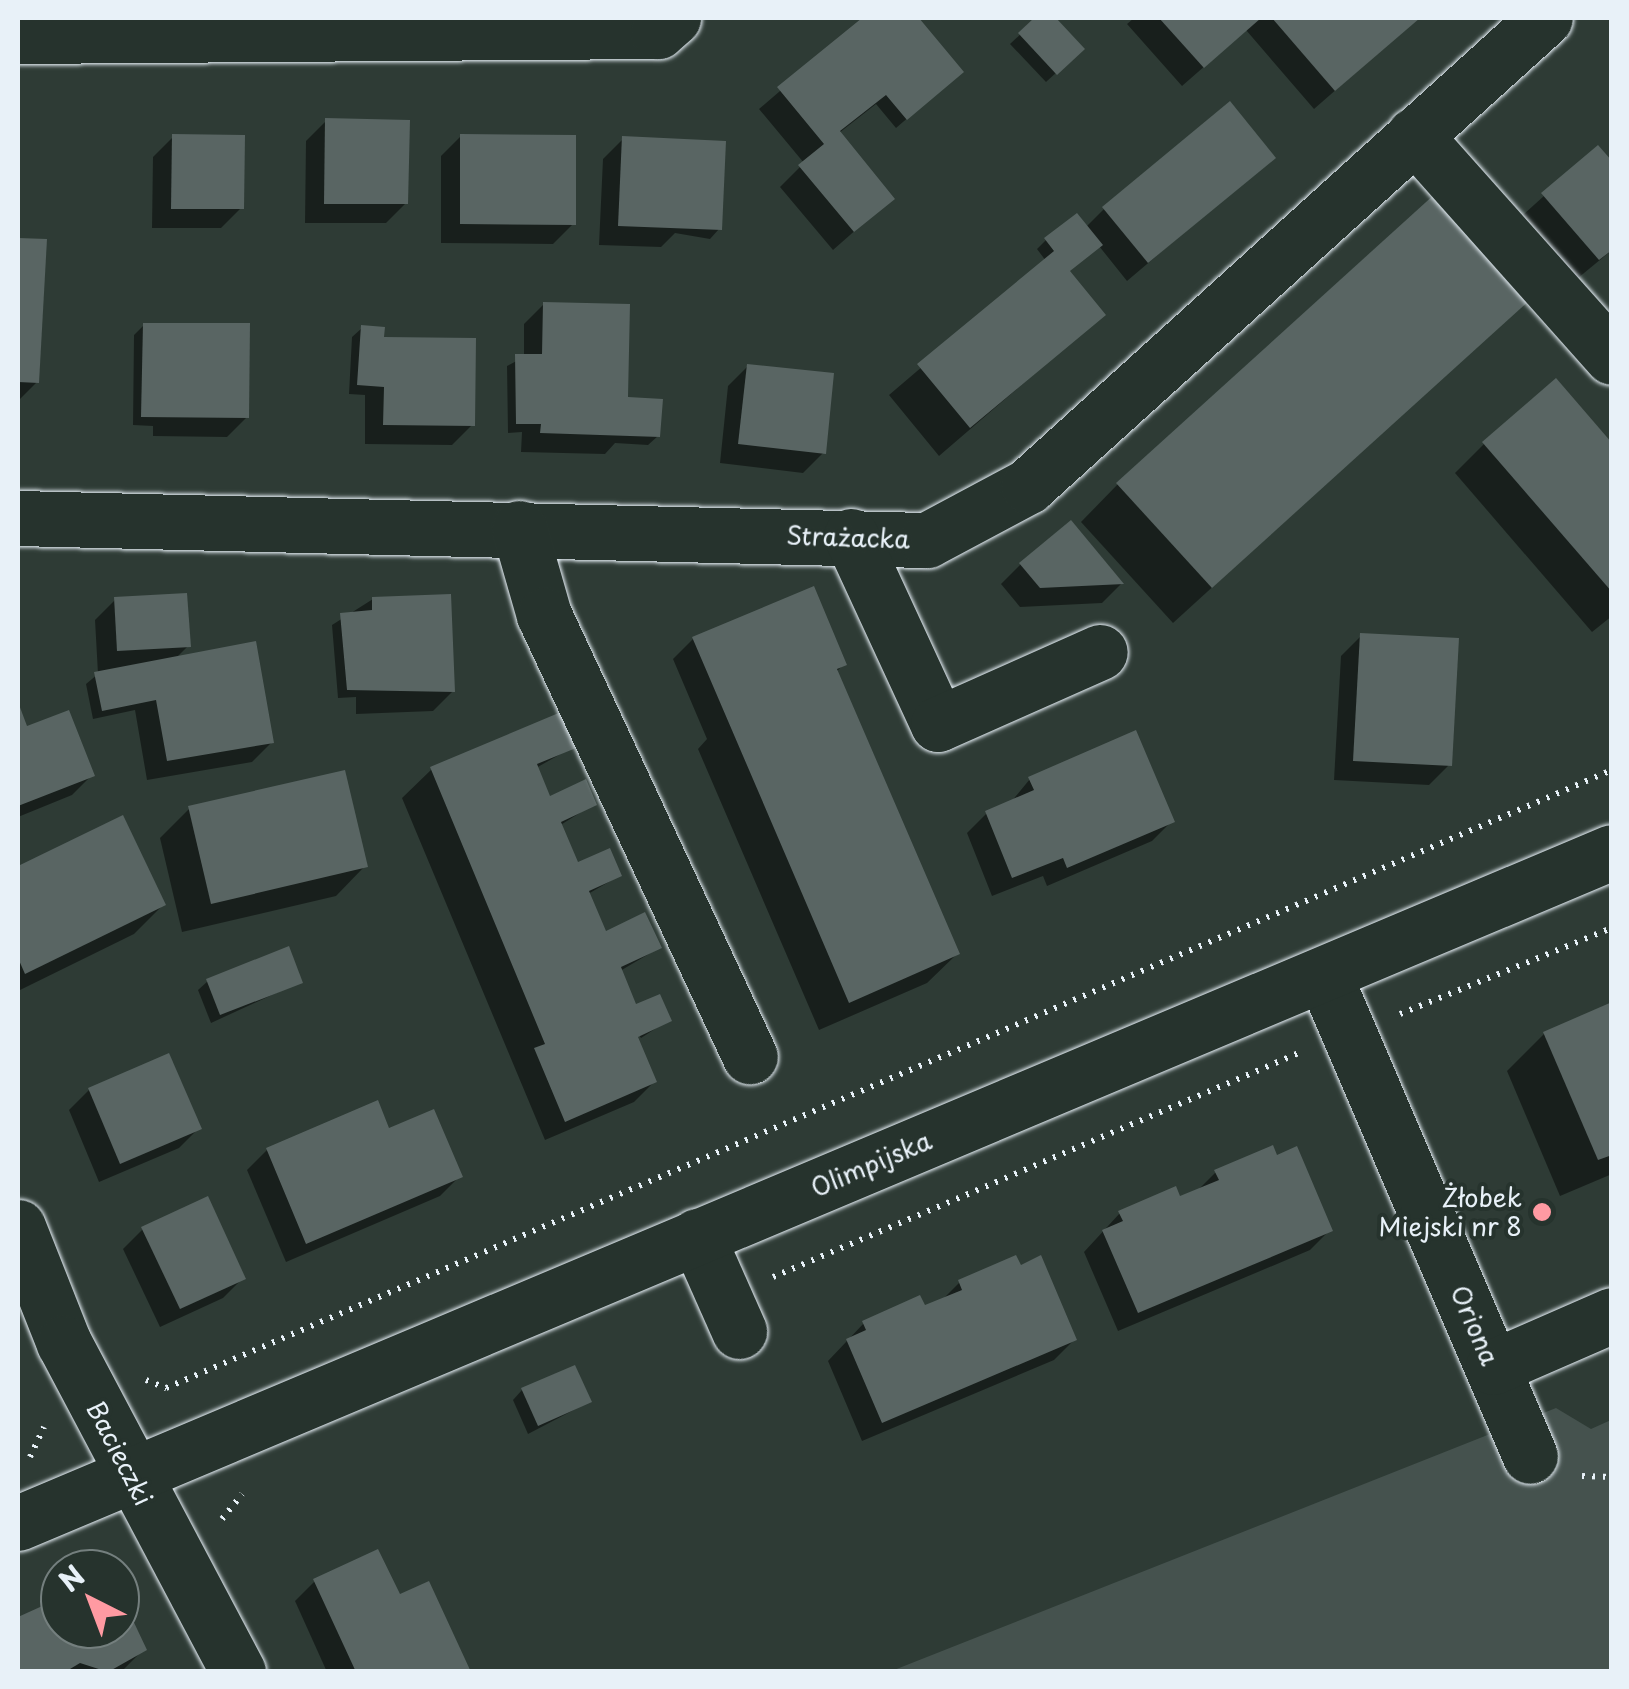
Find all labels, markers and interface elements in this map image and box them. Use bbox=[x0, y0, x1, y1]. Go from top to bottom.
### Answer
street label: Strażacka bbox=[786, 520, 910, 554]
street label: Olimpijska bbox=[806, 1125, 936, 1203]
place label: Żłobek Miejski nr 8 bbox=[1378, 1183, 1522, 1242]
marker: Żłobek Miejski nr 8 bbox=[1531, 1201, 1553, 1223]
street label: Oriona bbox=[1445, 1281, 1505, 1369]
street label: Bacieczki bbox=[81, 1396, 159, 1510]
north arrow bbox=[40, 1549, 140, 1649]
text: N bbox=[48, 1554, 94, 1601]

